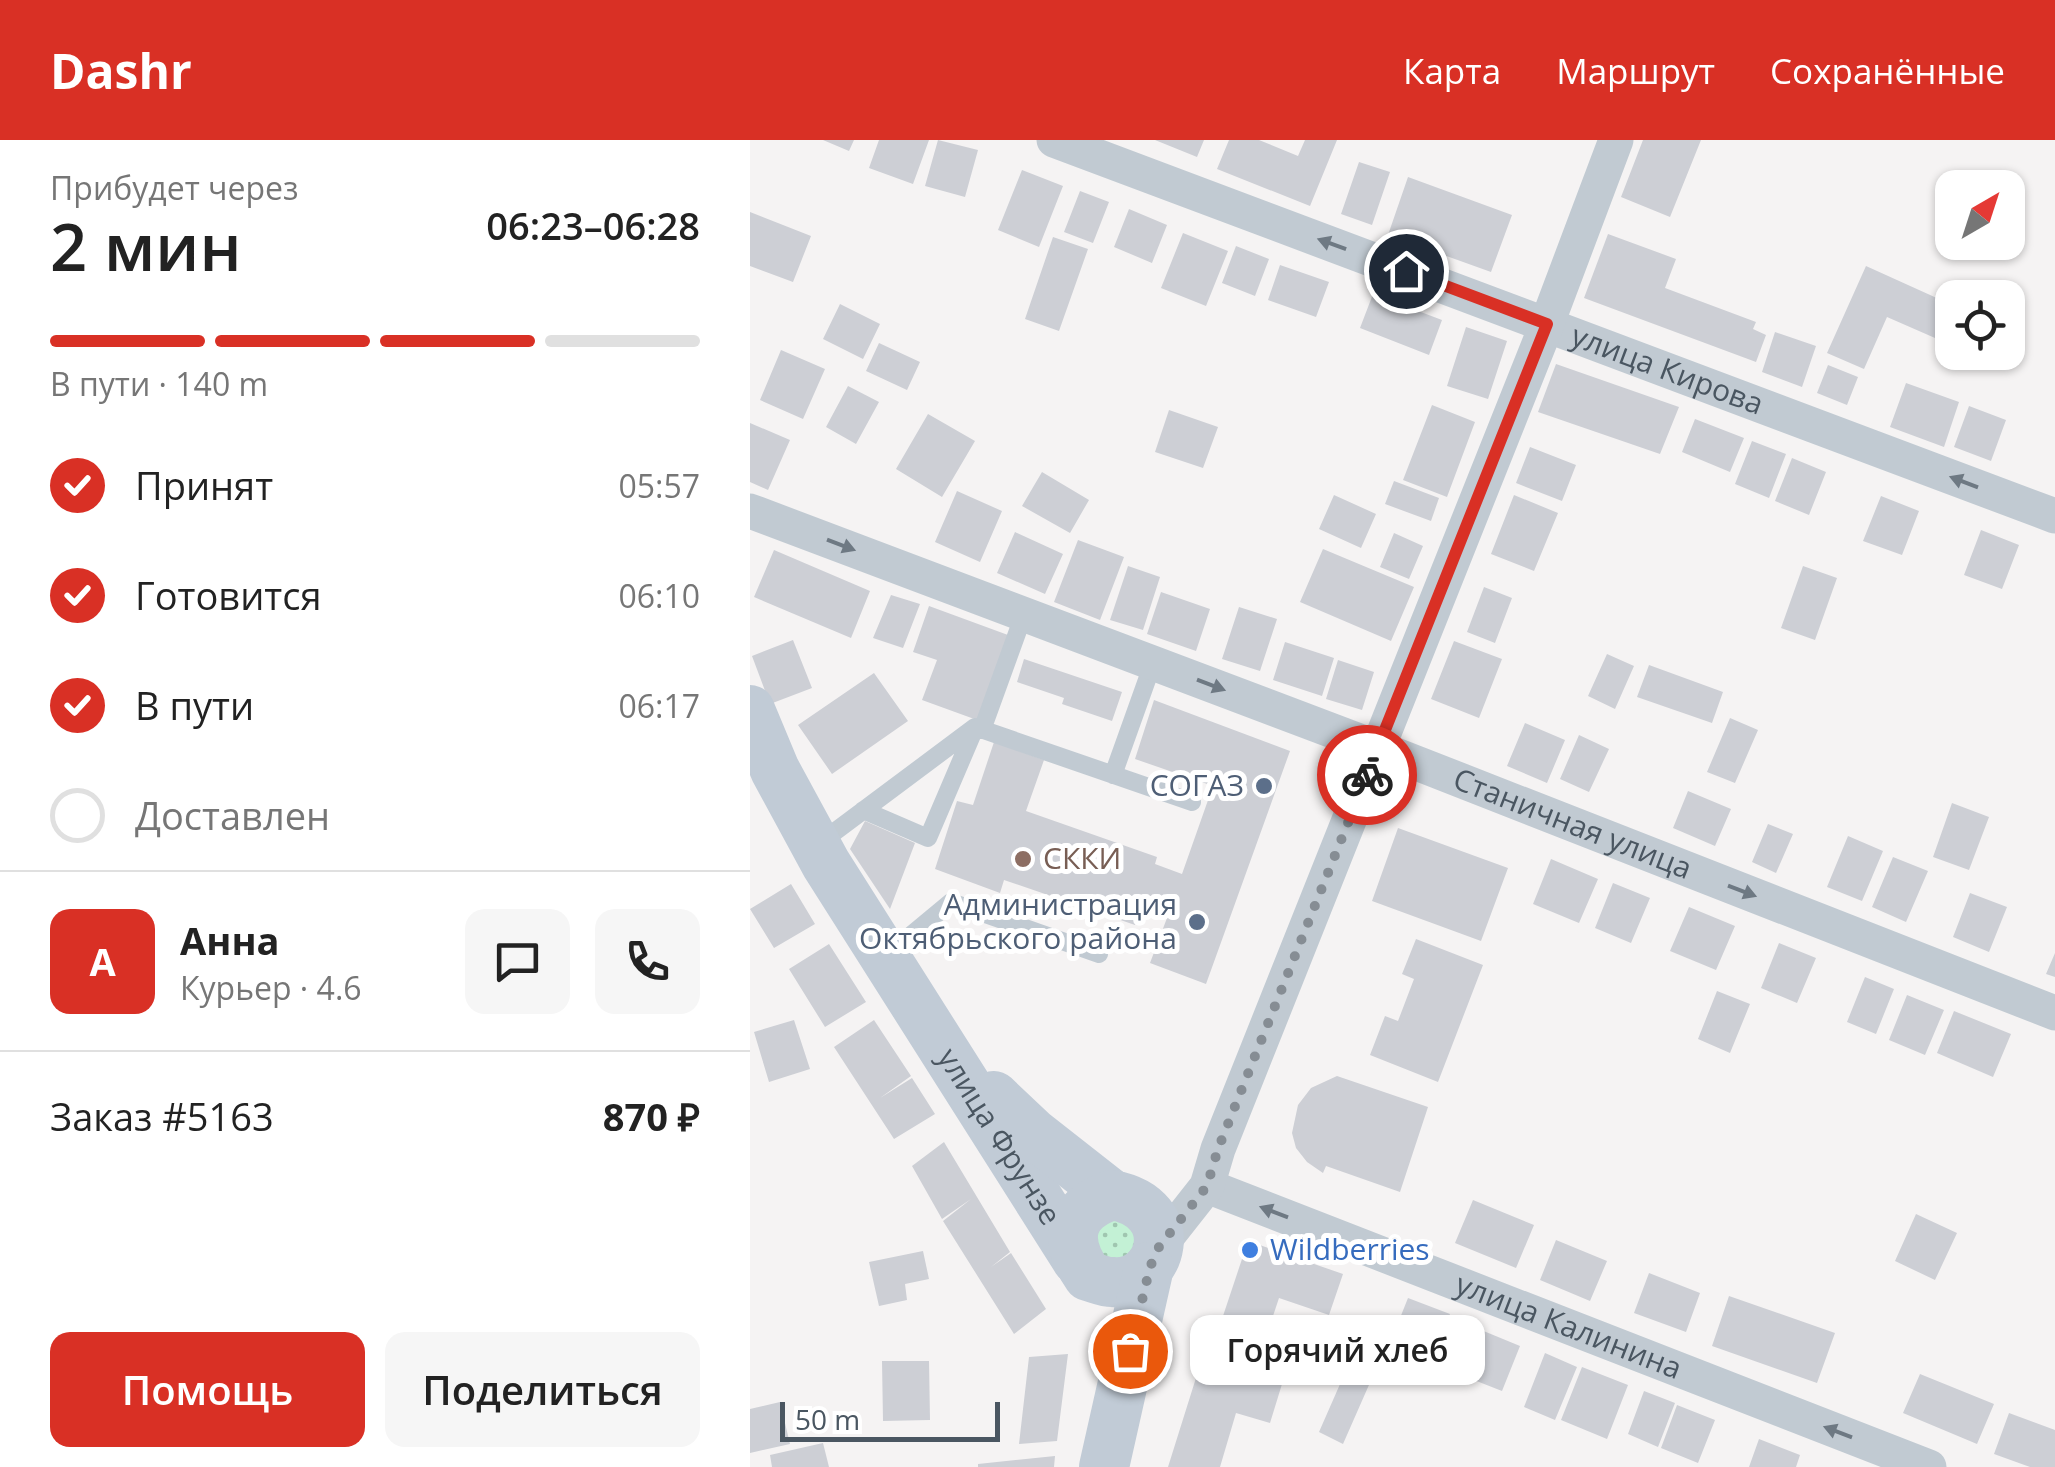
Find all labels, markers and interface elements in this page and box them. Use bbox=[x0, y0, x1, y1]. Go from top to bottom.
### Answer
text: Dashr bbox=[50, 38, 192, 103]
text: Карта bbox=[1403, 47, 1501, 94]
text: Маршрут bbox=[1556, 47, 1715, 94]
text: Сохранённые bbox=[1770, 47, 2005, 94]
text: Прибудет через bbox=[50, 166, 298, 209]
north arrow bbox=[1935, 170, 2025, 260]
map controls bbox=[1935, 170, 2025, 370]
text: 06:23–06:28 bbox=[486, 199, 700, 251]
text: 2 мин bbox=[50, 202, 242, 290]
pin bbox=[1364, 229, 1449, 314]
one-way arrow bbox=[1317, 236, 1347, 251]
icon: home bbox=[1379, 244, 1434, 299]
button: locate bbox=[1935, 280, 2025, 370]
street label: улица Кирова bbox=[1566, 314, 1770, 424]
text: В пути · 140 m bbox=[50, 362, 268, 405]
icon: check bbox=[50, 458, 105, 513]
text: Принят bbox=[135, 459, 273, 511]
text: 05:57 bbox=[618, 464, 700, 507]
one-way arrow bbox=[1948, 474, 1978, 489]
one-way arrow bbox=[827, 538, 857, 553]
icon: check bbox=[50, 568, 105, 623]
text: Готовится bbox=[135, 569, 321, 621]
text: 06:10 bbox=[618, 574, 700, 617]
icon: check bbox=[50, 678, 105, 733]
one-way arrow bbox=[1196, 678, 1226, 693]
text: В пути bbox=[135, 679, 254, 731]
text: 06:17 bbox=[618, 684, 700, 727]
courier bbox=[1317, 725, 1417, 825]
icon: bike bbox=[1340, 748, 1395, 803]
street label: Станичная улица bbox=[1448, 758, 1698, 888]
place label: СОГАЗ bbox=[1150, 764, 1244, 805]
marker: СОГАЗ bbox=[1253, 775, 1275, 797]
text: Доставлен bbox=[135, 789, 330, 841]
place label: СККИ bbox=[1043, 837, 1121, 878]
marker: СККИ bbox=[1012, 848, 1034, 870]
place label: Администрация Октябрьского района bbox=[859, 883, 1177, 958]
one-way arrow bbox=[1727, 884, 1757, 899]
button: chat bbox=[465, 909, 570, 1014]
button: phone bbox=[595, 909, 700, 1014]
marker: Администрация Октябрьского района bbox=[1186, 911, 1208, 933]
text: Анна bbox=[180, 914, 280, 966]
text: А bbox=[89, 935, 116, 987]
text: Курьер · 4.6 bbox=[180, 966, 362, 1009]
street label: улица Фрунзе bbox=[929, 1040, 1072, 1232]
text: Заказ #5163 bbox=[50, 1090, 274, 1142]
text: 870 ₽ bbox=[603, 1090, 700, 1142]
one-way arrow bbox=[1259, 1204, 1289, 1219]
place label: Wildberries bbox=[1270, 1228, 1430, 1269]
marker: Wildberries bbox=[1239, 1239, 1261, 1261]
street label: улица Калинина bbox=[1450, 1263, 1688, 1388]
pin bbox=[1088, 1309, 1173, 1394]
callout: Горячий хлеб bbox=[1190, 1316, 1485, 1386]
icon: bag bbox=[1103, 1324, 1158, 1379]
text: Горячий хлеб bbox=[1226, 1328, 1449, 1371]
button: Помощь bbox=[50, 1332, 365, 1447]
button: Поделиться bbox=[385, 1332, 700, 1447]
scale bar bbox=[780, 1397, 1000, 1442]
text: 50 m bbox=[795, 1400, 860, 1438]
one-way arrow bbox=[1823, 1423, 1853, 1439]

